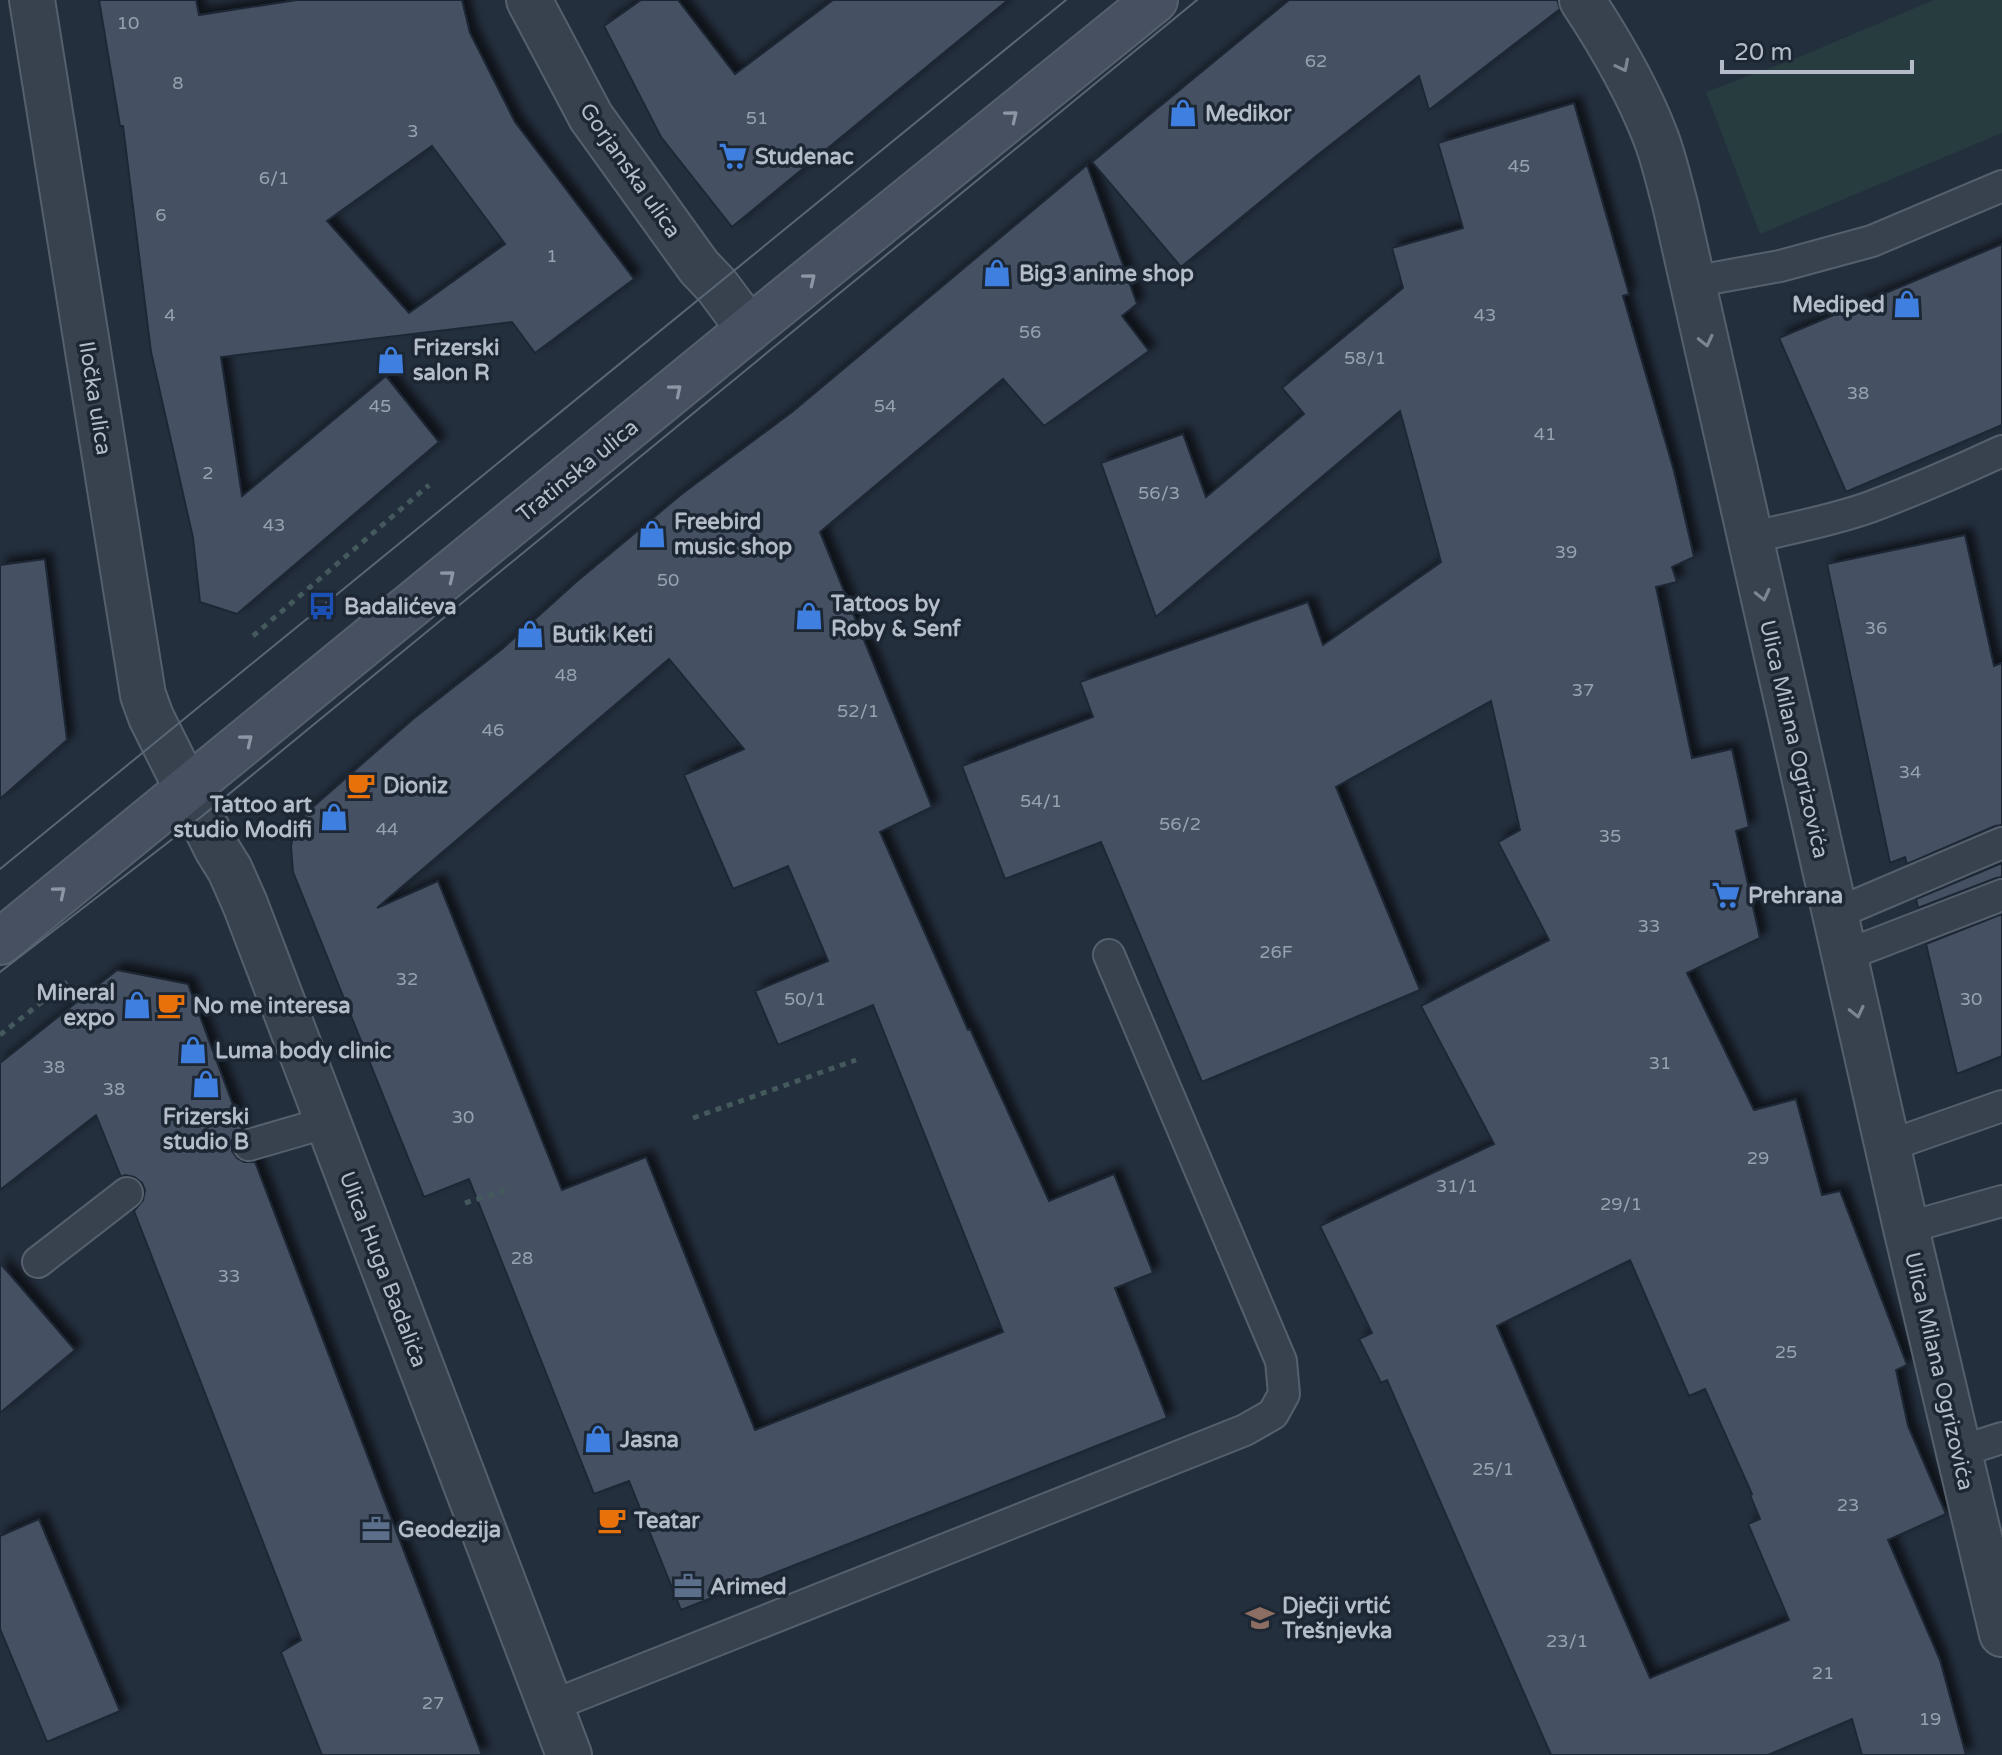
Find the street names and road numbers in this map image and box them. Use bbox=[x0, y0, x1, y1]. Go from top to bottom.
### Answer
street label: Gorjanska ulica bbox=[574, 98, 686, 243]
street label: Iločka ulica bbox=[73, 339, 117, 457]
street label: Tratinska ulica bbox=[512, 414, 644, 528]
street label: Ulica Milana Ogrizovića bbox=[1754, 618, 1834, 861]
street label: Ulica Huga Badalića bbox=[334, 1168, 432, 1371]
street label: Ulica Milana Ogrizovića bbox=[1899, 1250, 1979, 1493]

